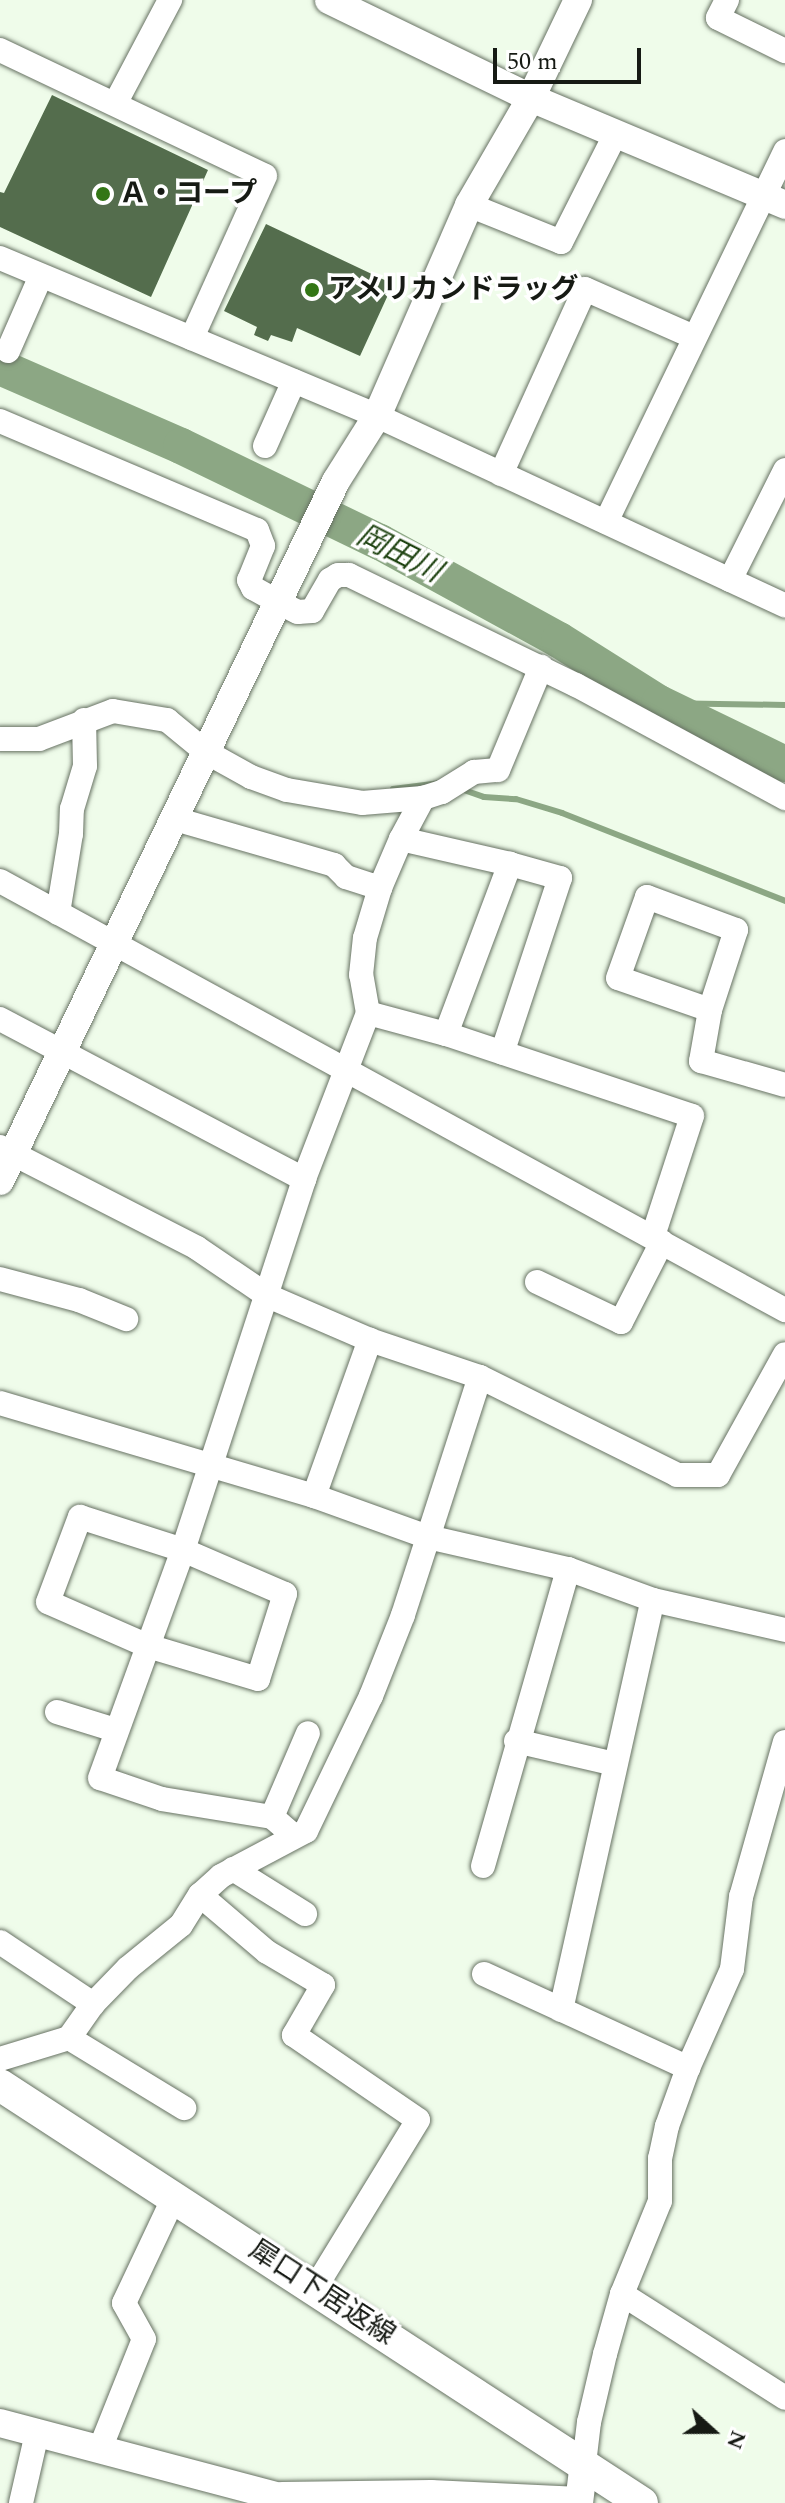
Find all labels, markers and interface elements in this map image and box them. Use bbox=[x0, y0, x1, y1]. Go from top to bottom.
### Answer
scale bar bbox=[497, 32, 645, 82]
text: 50 m bbox=[507, 44, 558, 80]
place label: Ａ・コープ bbox=[119, 177, 259, 211]
marker: Ａ・コープ bbox=[94, 185, 112, 203]
place label: アメリカンドラッグ bbox=[328, 273, 580, 307]
marker: アメリカンドラッグ bbox=[303, 281, 321, 299]
water label: 岡田川 bbox=[351, 518, 447, 590]
street label: 犀口下居返線 bbox=[242, 2233, 402, 2353]
north arrow bbox=[673, 2391, 753, 2471]
text: N bbox=[717, 2425, 754, 2454]

